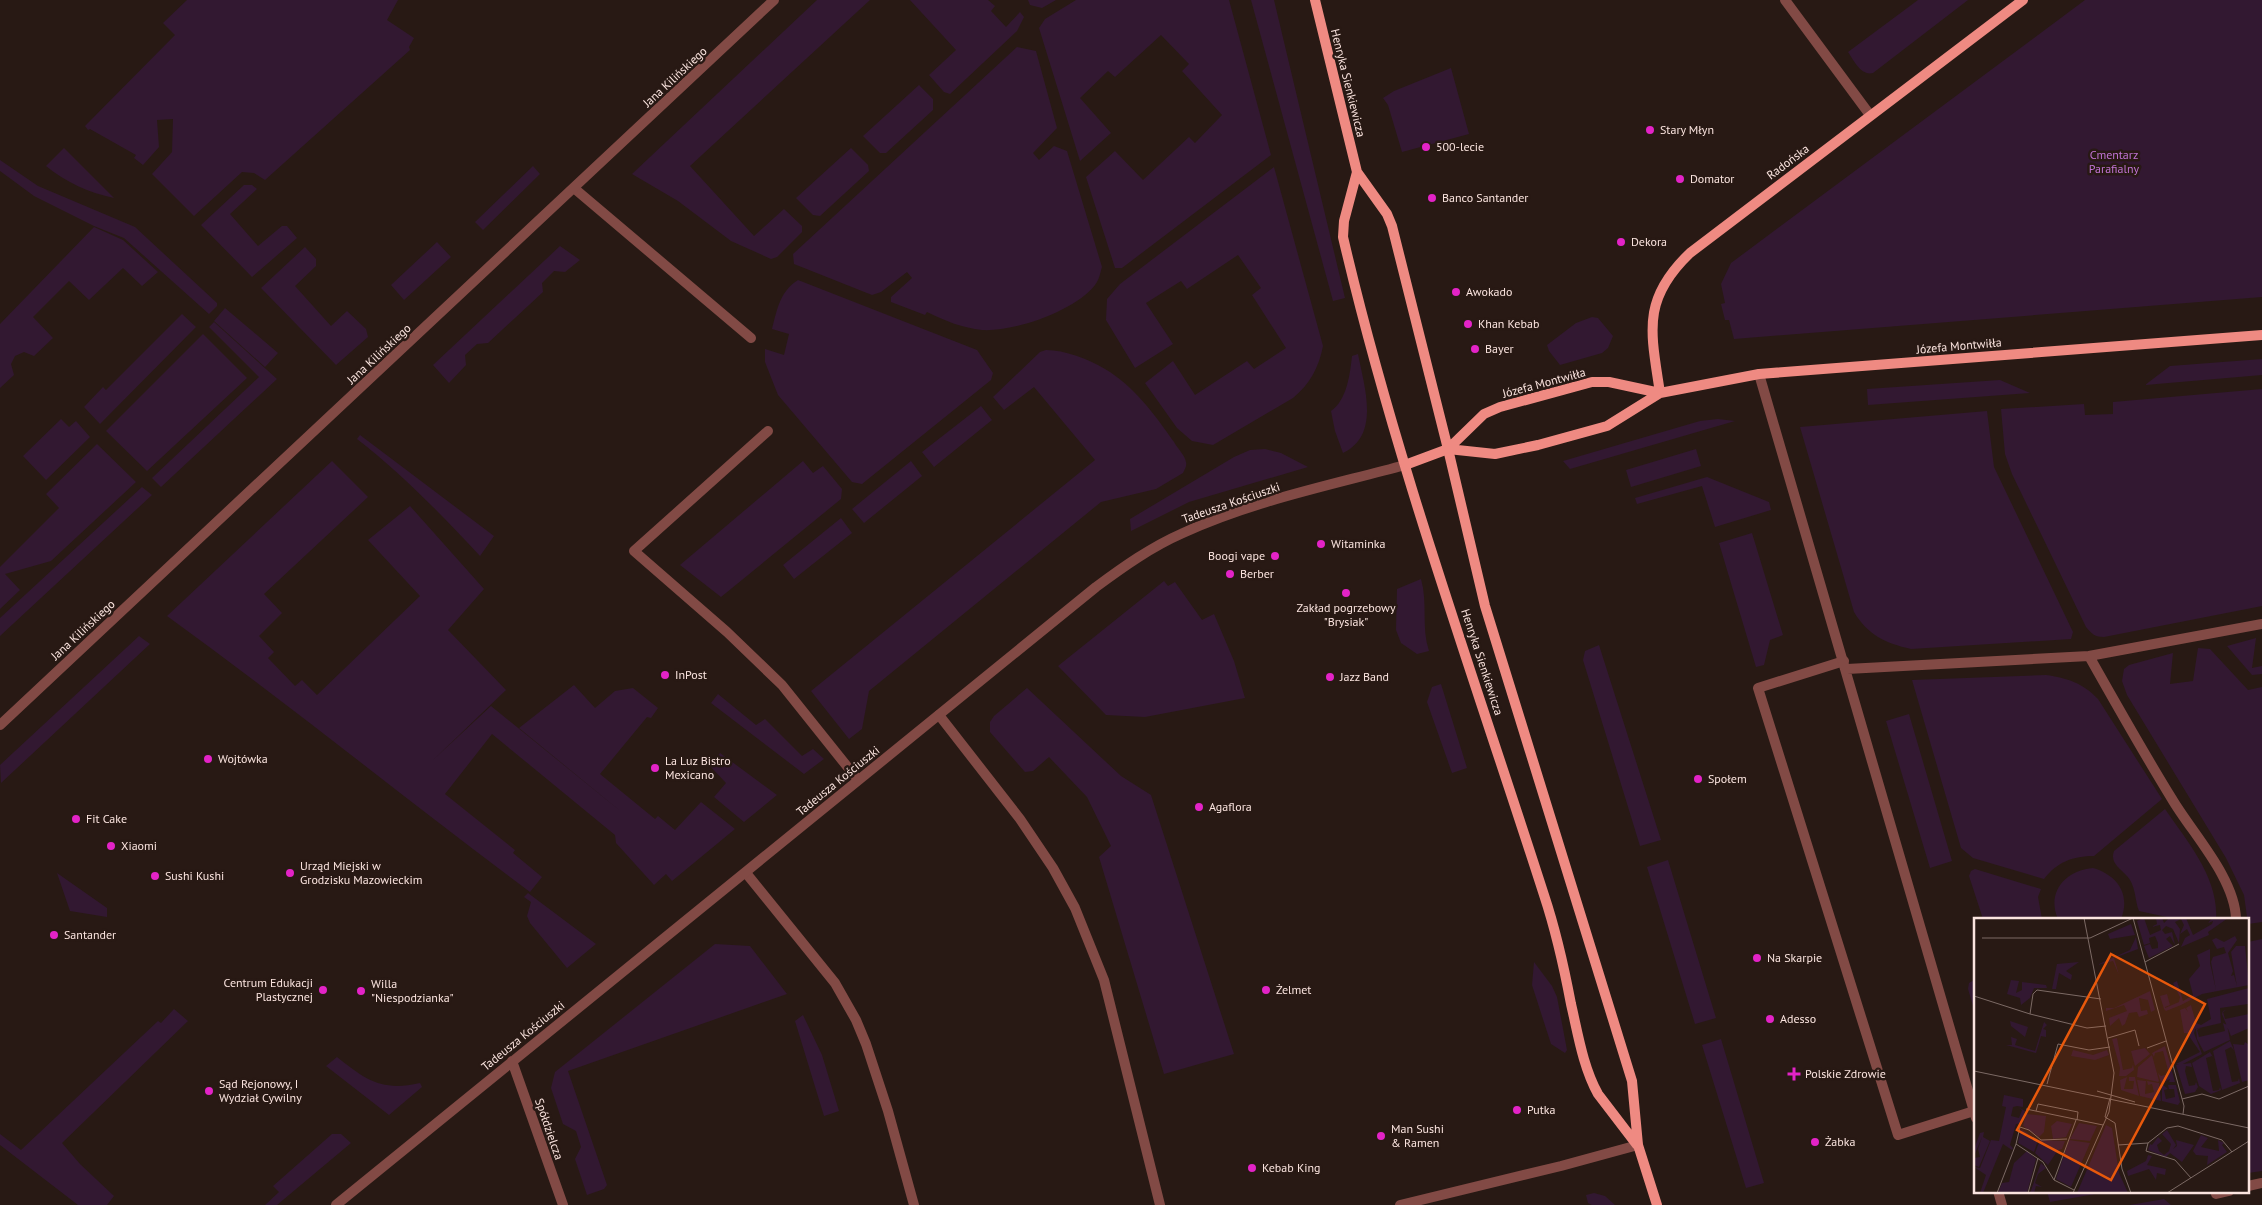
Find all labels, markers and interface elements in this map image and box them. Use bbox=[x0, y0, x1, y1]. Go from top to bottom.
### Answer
street label: Henryka Sienkiewicza bbox=[1328, 27, 1369, 139]
street label: Jana Kilińskiego bbox=[639, 43, 710, 111]
place label: Stary Młyn bbox=[1660, 122, 1714, 137]
marker: Stary Młyn bbox=[1644, 124, 1656, 136]
place label: 500-lecie bbox=[1436, 139, 1484, 154]
marker: 500-lecie bbox=[1420, 141, 1432, 153]
street label: Radońska bbox=[1764, 141, 1812, 182]
park label: Cmentarz Parafialny bbox=[2089, 147, 2140, 176]
place label: Domator bbox=[1690, 171, 1734, 186]
marker: Domator bbox=[1674, 173, 1686, 185]
place label: Banco Santander bbox=[1442, 190, 1528, 205]
marker: Banco Santander bbox=[1426, 192, 1438, 204]
place label: Dekora bbox=[1631, 234, 1667, 249]
marker: Dekora bbox=[1615, 236, 1627, 248]
place label: Awokado bbox=[1466, 284, 1512, 299]
marker: Awokado bbox=[1450, 286, 1462, 298]
place label: Khan Kebab bbox=[1478, 316, 1539, 331]
marker: Khan Kebab bbox=[1462, 318, 1474, 330]
street label: Jana Kilińskiego bbox=[343, 320, 414, 388]
street label: Józefa Montwiłła bbox=[1915, 334, 2002, 357]
place label: Bayer bbox=[1485, 341, 1514, 356]
marker: Bayer bbox=[1469, 343, 1481, 355]
street label: Józefa Montwiłła bbox=[1500, 364, 1587, 401]
street label: Tadeusza Kościuszki bbox=[1180, 479, 1282, 526]
place label: Witaminka bbox=[1331, 536, 1385, 551]
marker: Witaminka bbox=[1315, 538, 1327, 550]
place label: Boogi vape bbox=[1208, 548, 1265, 563]
marker: Boogi vape bbox=[1269, 550, 1281, 562]
place label: Berber bbox=[1240, 566, 1274, 581]
marker: Berber bbox=[1224, 568, 1236, 580]
marker: Zakład pogrzebowy "Brysiak" bbox=[1340, 587, 1352, 599]
street label: Jana Kilińskiego bbox=[47, 596, 118, 664]
place label: Zakład pogrzebowy "Brysiak" bbox=[1296, 600, 1396, 629]
street label: Henryka Sienkiewicza bbox=[1458, 607, 1507, 717]
place label: InPost bbox=[675, 667, 707, 682]
marker: InPost bbox=[659, 669, 671, 681]
place label: Jazz Band bbox=[1339, 669, 1389, 684]
marker: Jazz Band bbox=[1324, 671, 1336, 683]
street label: Tadeusza Kościuszki bbox=[793, 742, 882, 819]
place label: Wojtówka bbox=[218, 751, 268, 766]
marker: Wojtówka bbox=[202, 753, 214, 765]
place label: La Luz Bistro Mexicano bbox=[665, 753, 731, 782]
marker: La Luz Bistro Mexicano bbox=[649, 762, 661, 774]
place label: Społem bbox=[1708, 771, 1747, 786]
marker: Społem bbox=[1692, 773, 1704, 785]
place label: Agaflora bbox=[1209, 799, 1252, 814]
marker: Agaflora bbox=[1193, 801, 1205, 813]
place label: Fit Cake bbox=[86, 811, 127, 826]
marker: Fit Cake bbox=[70, 813, 82, 825]
place label: Xiaomi bbox=[121, 838, 157, 853]
marker: Xiaomi bbox=[105, 840, 117, 852]
place label: Urząd Miejski w Grodzisku Mazowieckim bbox=[300, 858, 422, 887]
marker: Urząd Miejski w Grodzisku Mazowieckim bbox=[284, 867, 296, 879]
place label: Sushi Kushi bbox=[165, 868, 224, 883]
marker: Sushi Kushi bbox=[149, 870, 161, 882]
inset map bbox=[1974, 918, 2250, 1192]
place label: Santander bbox=[64, 927, 116, 942]
marker: Santander bbox=[48, 929, 60, 941]
place label: Na Skarpie bbox=[1767, 950, 1822, 965]
marker: Na Skarpie bbox=[1751, 952, 1763, 964]
place label: Centrum Edukacji Plastycznej bbox=[223, 975, 313, 1004]
place label: Willa "Niespodzianka" bbox=[371, 976, 454, 1005]
place label: Żelmet bbox=[1276, 982, 1311, 997]
marker: Centrum Edukacji Plastycznej bbox=[317, 984, 329, 996]
marker: Żelmet bbox=[1260, 984, 1272, 996]
marker: Willa "Niespodzianka" bbox=[355, 985, 367, 997]
street label: Tadeusza Kościuszki bbox=[478, 997, 567, 1074]
place label: Adesso bbox=[1780, 1011, 1816, 1026]
marker: Adesso bbox=[1764, 1013, 1776, 1025]
place label: Polskie Zdrowie bbox=[1805, 1066, 1886, 1081]
marker: Polskie Zdrowie bbox=[1787, 1067, 1801, 1081]
place label: Sąd Rejonowy, I Wydział Cywilny bbox=[219, 1076, 302, 1105]
marker: Sąd Rejonowy, I Wydział Cywilny bbox=[203, 1085, 215, 1097]
street label: Spółdzielcza bbox=[532, 1096, 567, 1162]
place label: Putka bbox=[1527, 1102, 1556, 1117]
marker: Putka bbox=[1511, 1104, 1523, 1116]
place label: Man Sushi & Ramen bbox=[1391, 1121, 1444, 1150]
marker: Man Sushi & Ramen bbox=[1375, 1130, 1387, 1142]
place label: Żabka bbox=[1825, 1134, 1855, 1149]
marker: Żabka bbox=[1809, 1136, 1821, 1148]
place label: Kebab King bbox=[1262, 1160, 1321, 1175]
marker: Kebab King bbox=[1246, 1162, 1258, 1174]

